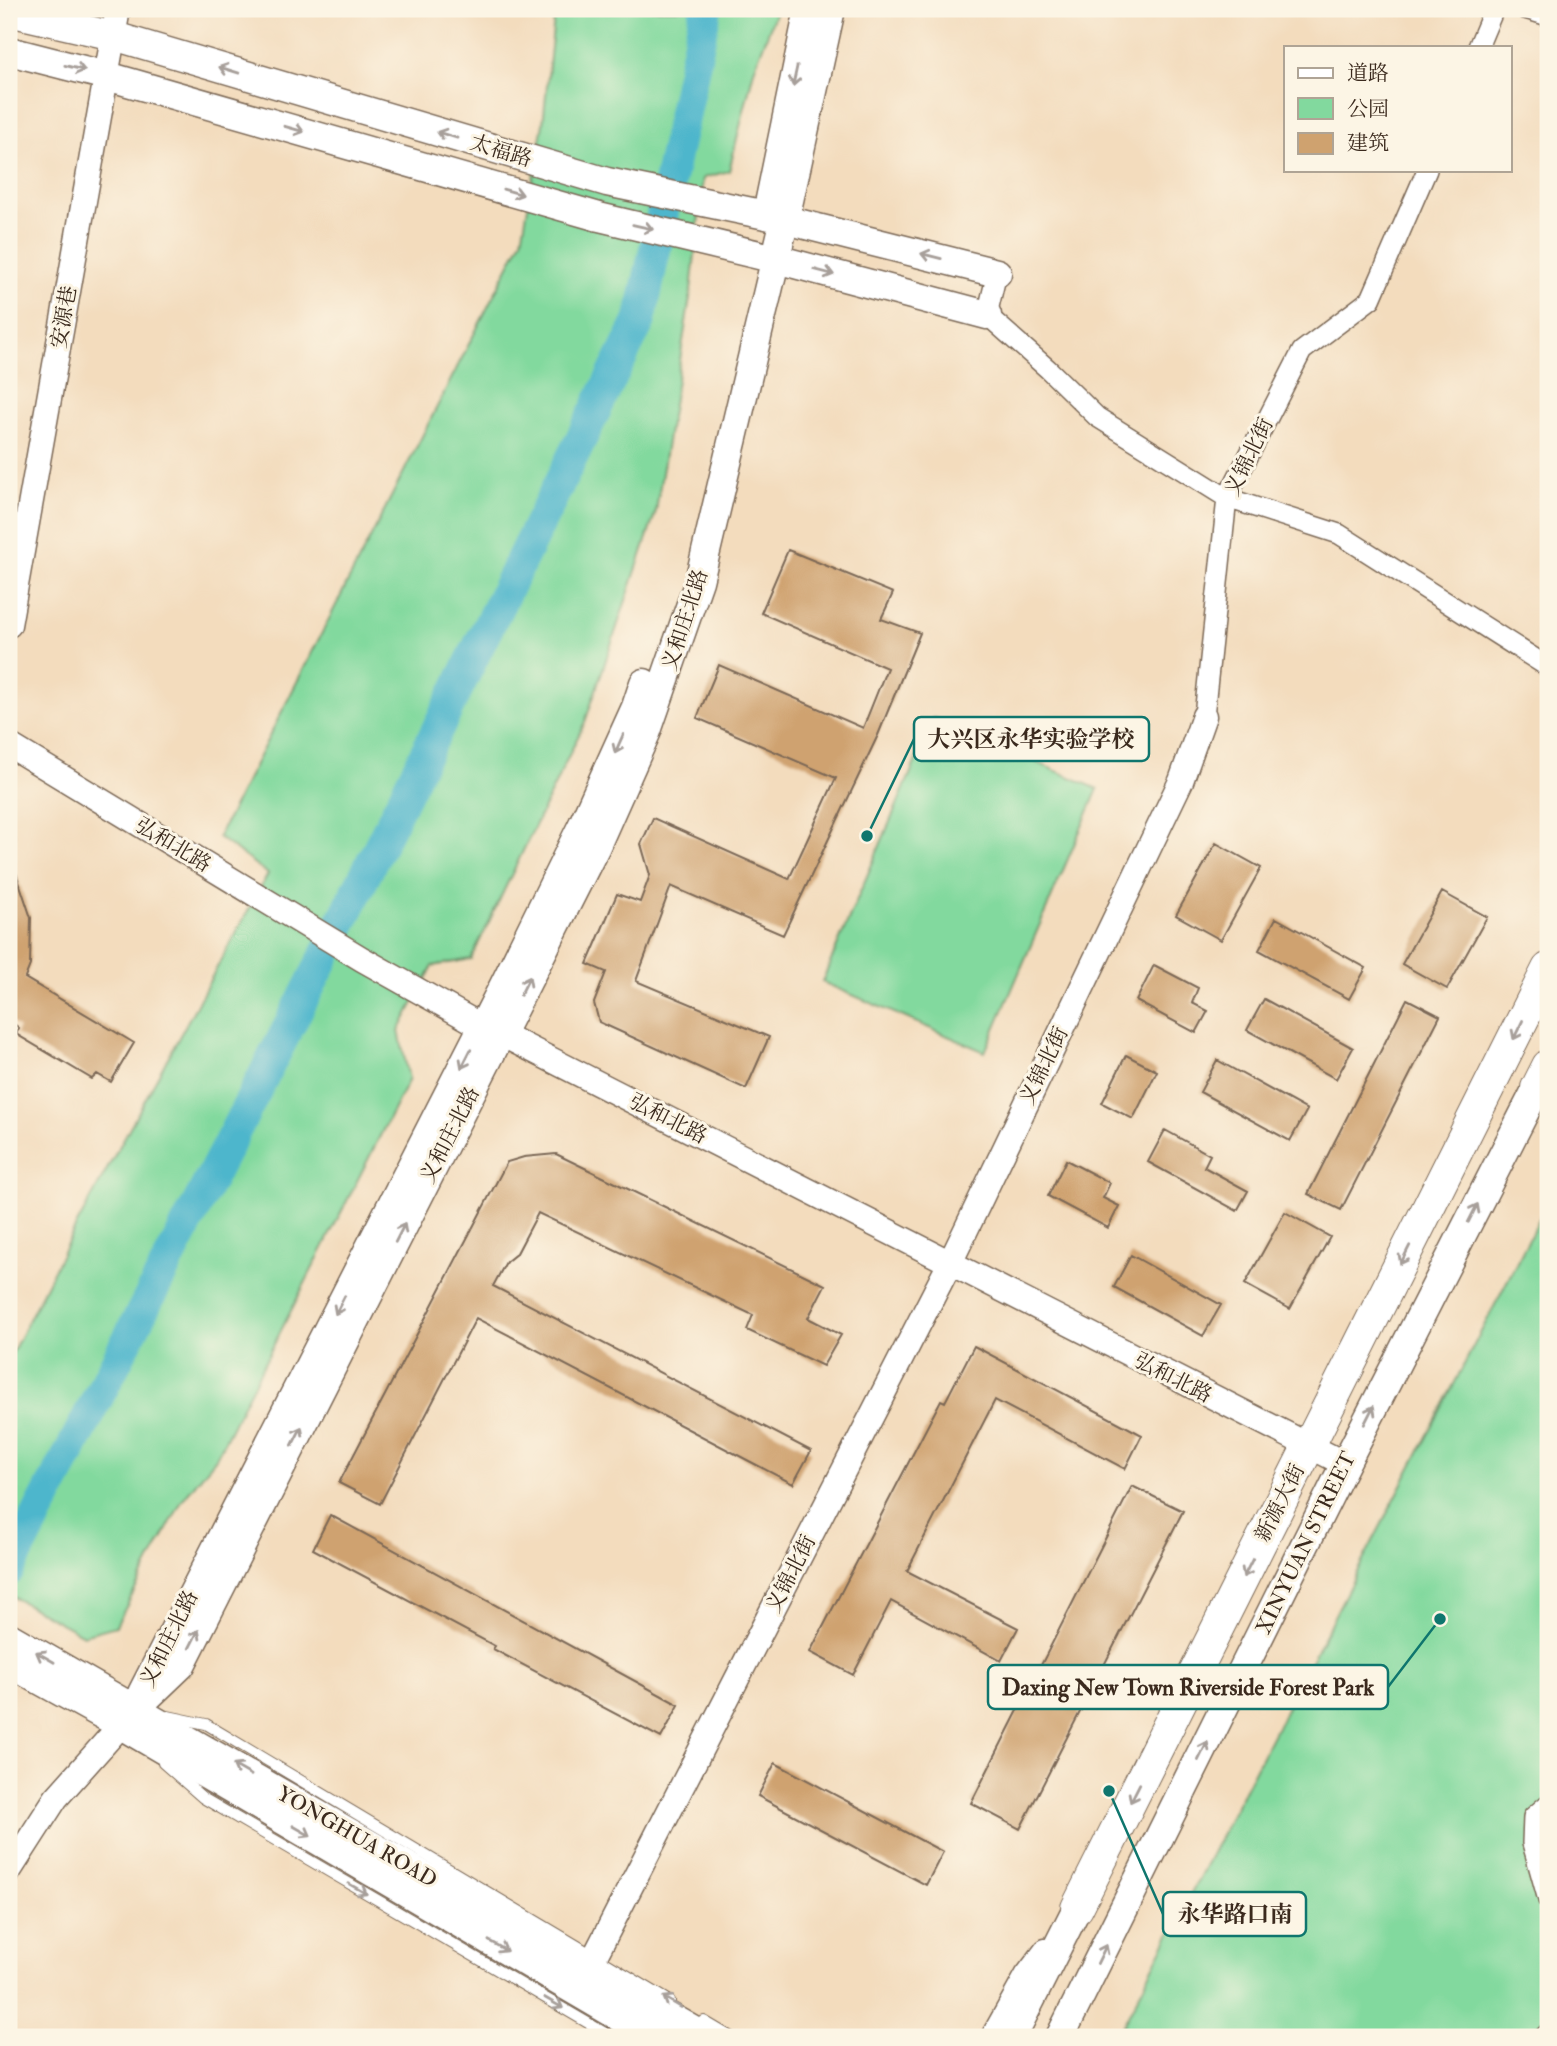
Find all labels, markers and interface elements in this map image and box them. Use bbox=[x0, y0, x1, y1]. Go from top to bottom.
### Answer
legend bbox=[1284, 46, 1512, 172]
text: 道路 bbox=[1347, 60, 1389, 87]
one-way arrow bbox=[63, 62, 86, 75]
one-way arrow bbox=[218, 63, 240, 76]
one-way arrow bbox=[788, 64, 802, 87]
text: 公园 bbox=[1347, 96, 1389, 123]
one-way arrow bbox=[283, 124, 305, 137]
one-way arrow bbox=[436, 128, 458, 141]
street label: 太福路 bbox=[467, 129, 535, 173]
text: 建筑 bbox=[1347, 130, 1389, 157]
one-way arrow bbox=[501, 186, 523, 199]
one-way arrow bbox=[631, 220, 654, 234]
one-way arrow bbox=[920, 249, 942, 262]
one-way arrow bbox=[813, 266, 835, 279]
street label: 安源巷 bbox=[45, 284, 83, 350]
street label: 义锦北街 bbox=[1218, 413, 1280, 501]
street label: 义和庄北路 bbox=[656, 566, 714, 674]
callout: 大兴区永华实验学校 bbox=[914, 717, 1149, 761]
text: 大兴区永华实验学校 bbox=[928, 725, 1135, 754]
one-way arrow bbox=[612, 733, 625, 755]
street label: 弘和北路 bbox=[130, 812, 216, 878]
one-way arrow bbox=[519, 976, 533, 997]
one-way arrow bbox=[1511, 1019, 1524, 1040]
street label: 义锦北街 bbox=[1013, 1022, 1075, 1110]
one-way arrow bbox=[458, 1048, 472, 1069]
street label: 义和庄北路 bbox=[414, 1082, 486, 1188]
street label: 弘和北路 bbox=[624, 1088, 712, 1150]
one-way arrow bbox=[1467, 1203, 1481, 1224]
one-way arrow bbox=[394, 1223, 408, 1244]
one-way arrow bbox=[1398, 1244, 1412, 1265]
one-way arrow bbox=[332, 1294, 346, 1315]
street label: 弘和北路 bbox=[1129, 1347, 1217, 1409]
one-way arrow bbox=[1363, 1405, 1377, 1426]
one-way arrow bbox=[291, 1426, 305, 1447]
street label: XINYUAN STREET bbox=[1250, 1447, 1362, 1639]
street label: 新源大街 bbox=[1249, 1459, 1311, 1547]
street label: 义锦北街 bbox=[760, 1530, 822, 1618]
one-way arrow bbox=[1240, 1557, 1254, 1578]
street label: 义和庄北路 bbox=[134, 1586, 204, 1692]
one-way arrow bbox=[188, 1629, 202, 1650]
one-way arrow bbox=[35, 1650, 56, 1663]
callout: Daxing New Town Riverside Forest Park bbox=[988, 1665, 1388, 1709]
text: Daxing New Town Riverside Forest Park bbox=[1002, 1673, 1375, 1703]
one-way arrow bbox=[1196, 1741, 1210, 1762]
one-way arrow bbox=[233, 1763, 253, 1777]
street label: YONGHUA ROAD bbox=[272, 1780, 442, 1894]
one-way arrow bbox=[1127, 1782, 1141, 1803]
one-way arrow bbox=[291, 1824, 311, 1838]
one-way arrow bbox=[347, 1882, 367, 1896]
callout: 永华路口南 bbox=[1163, 1892, 1306, 1936]
text: 永华路口南 bbox=[1178, 1900, 1293, 1929]
one-way arrow bbox=[488, 1939, 508, 1953]
one-way arrow bbox=[1095, 1944, 1109, 1965]
one-way arrow bbox=[663, 1995, 683, 2009]
one-way arrow bbox=[544, 1996, 564, 2010]

